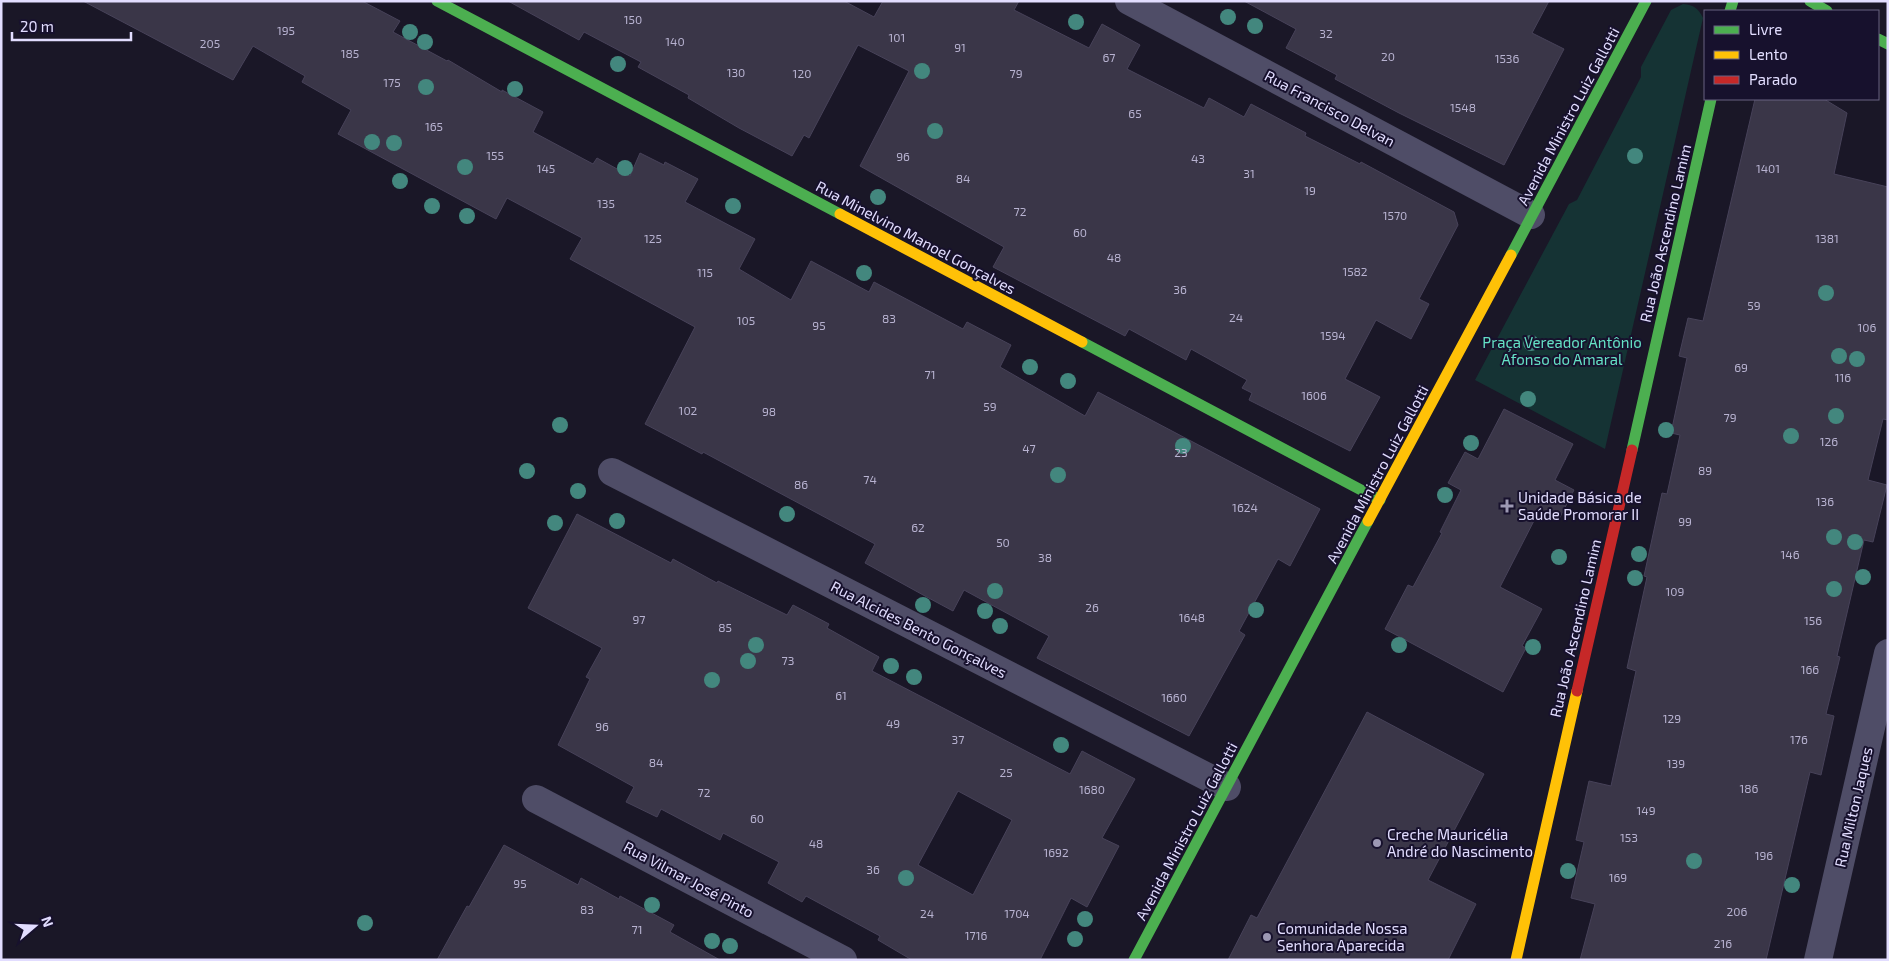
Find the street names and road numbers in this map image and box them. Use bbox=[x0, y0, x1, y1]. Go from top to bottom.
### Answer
street label: Avenida Ministro Luiz Gallotti bbox=[1513, 24, 1623, 208]
street label: Rua Francisco Delvan bbox=[1262, 66, 1398, 150]
street label: Rua João Ascendino Lamim bbox=[1636, 142, 1694, 324]
street label: Rua Minelvino Manoel Gonçalves bbox=[813, 177, 1019, 298]
street label: Avenida Ministro Luiz Gallotti bbox=[1322, 382, 1432, 566]
street label: Rua João Ascendino Lamim bbox=[1546, 537, 1604, 719]
street label: Rua Alcides Bento Gonçalves bbox=[828, 577, 1010, 682]
street label: Avenida Ministro Luiz Gallotti bbox=[1131, 739, 1241, 923]
street label: Rua Milton Jaques bbox=[1830, 745, 1876, 869]
street label: Rua Vilmar José Pinto bbox=[621, 837, 757, 921]

